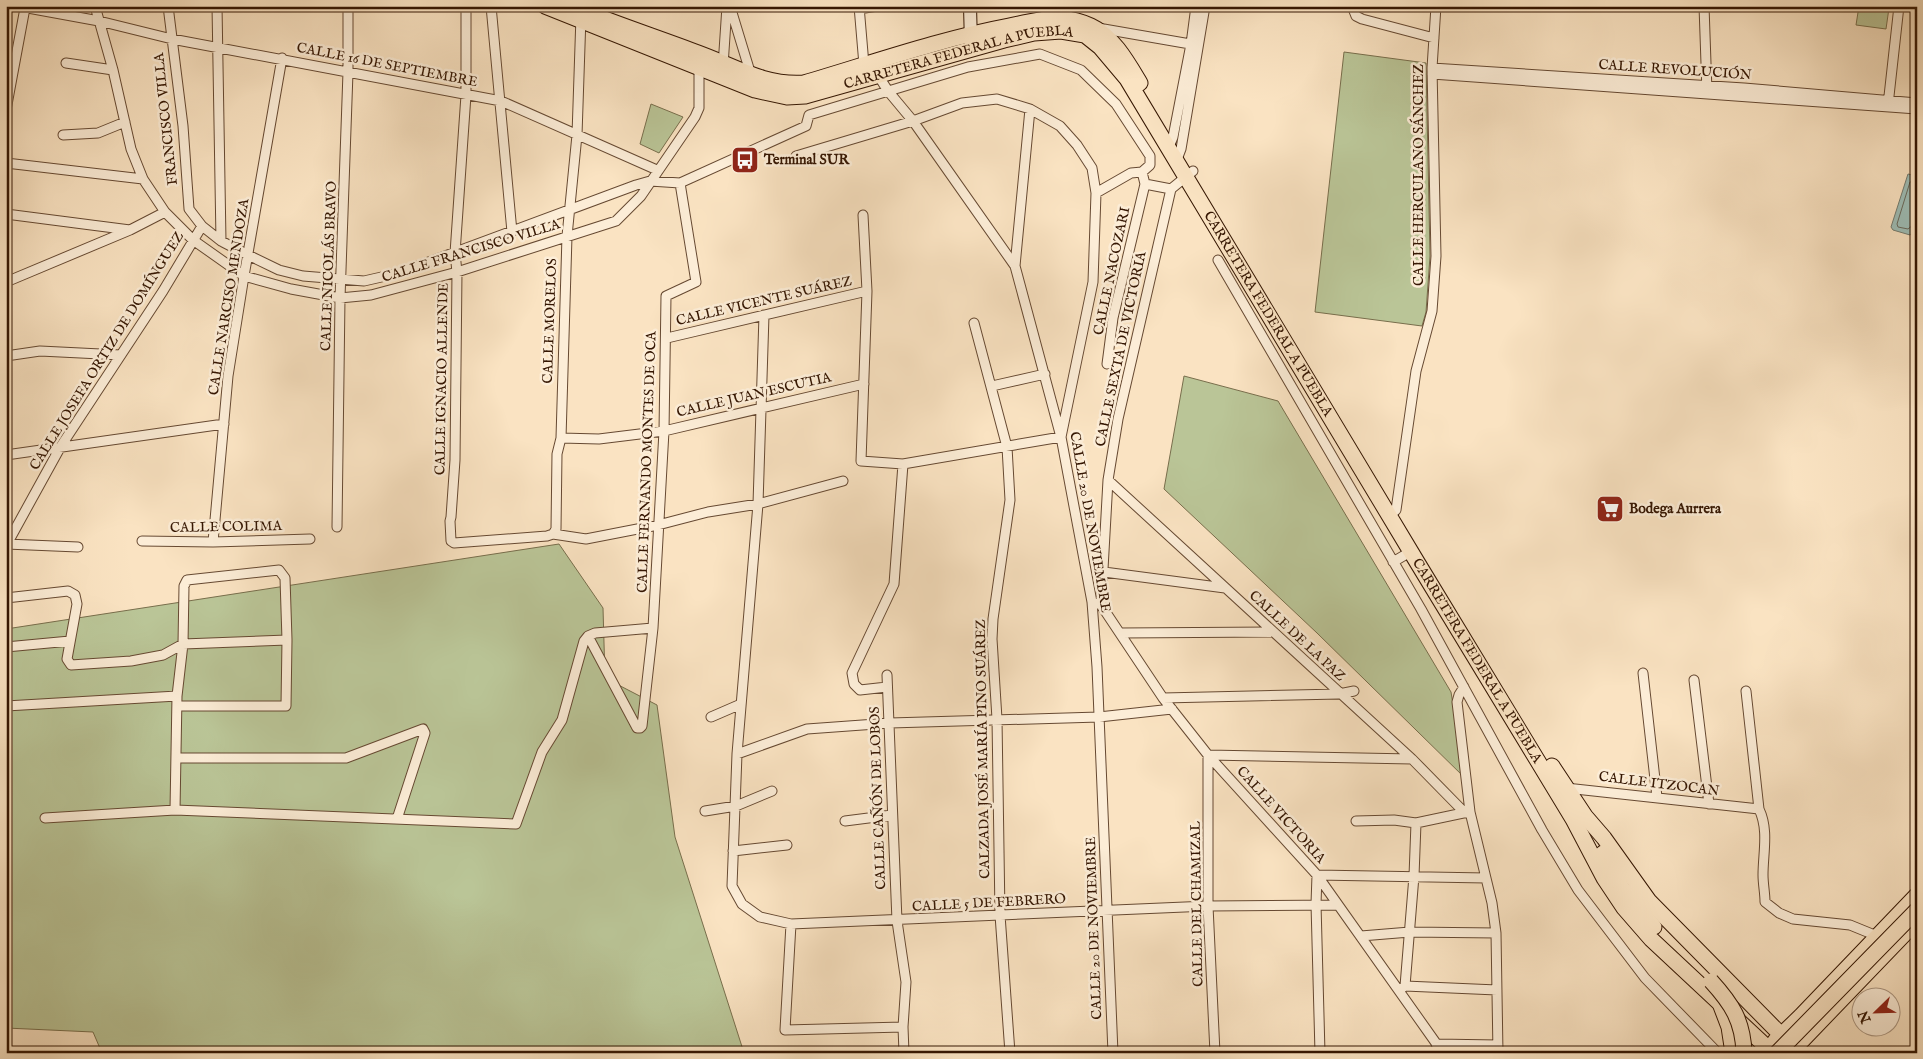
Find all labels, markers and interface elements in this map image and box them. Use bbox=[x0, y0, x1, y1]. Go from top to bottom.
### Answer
street label: CARRETERA FEDERAL A PUEBLA bbox=[842, 22, 1076, 94]
street label: CALLE 16 DE SEPTIEMBRE bbox=[295, 39, 479, 91]
street label: FRANCISCO VILLA bbox=[150, 51, 182, 186]
street label: CALLE REVOLUCIÓN bbox=[1598, 55, 1752, 84]
street label: CALLE HERCULANO SÁNCHEZ bbox=[1409, 64, 1428, 286]
bus stop icon: Terminal SUR bbox=[730, 145, 760, 175]
place label: Terminal SUR bbox=[763, 151, 851, 169]
street label: CALLE NICOLÁS BRAVO bbox=[316, 180, 341, 351]
street label: CALLE NARCISO MENDOZA bbox=[205, 197, 254, 397]
street label: CALLE NACOZARI bbox=[1090, 205, 1134, 337]
street label: CARRETERA FEDERAL A PUEBLA bbox=[1199, 208, 1337, 420]
street label: CALLE FRANCISCO VILLA bbox=[380, 215, 563, 287]
street label: CALLE JOSEFA ORTIZ DE DOMÍNGUEZ bbox=[25, 228, 188, 474]
street label: CALLE SEXTA DE VICTORIA bbox=[1091, 249, 1151, 448]
street label: CALLE MORELOS bbox=[539, 258, 561, 384]
street label: CALLE VICENTE SUÁREZ bbox=[674, 271, 854, 330]
street label: CALLE IGNACIO ALLENDE bbox=[431, 282, 453, 475]
street label: CALLE FERNANDO MONTES DE OCA bbox=[633, 330, 661, 593]
street label: CALLE JUAN ESCUTIA bbox=[675, 368, 834, 422]
street label: CALLE 20 DE NOVIEMBRE bbox=[1065, 430, 1115, 614]
supermarket icon: Bodega Aurrera bbox=[1595, 494, 1625, 524]
place label: Bodega Aurrera bbox=[1629, 500, 1722, 518]
street label: CALLE COLIMA bbox=[170, 517, 283, 537]
street label: CARRETERA FEDERAL A PUEBLA bbox=[1408, 555, 1546, 767]
street label: CALLE DE LA PAZ bbox=[1245, 587, 1349, 685]
street label: CALZADA JOSÉ MARÍA PINO SUÁREZ bbox=[971, 619, 994, 879]
street label: CALLE CAÑÓN DE LOBOS bbox=[865, 706, 890, 890]
street label: CALLE VICTORIA bbox=[1233, 763, 1330, 868]
street label: CALLE ITZOCAN bbox=[1598, 768, 1720, 800]
street label: CALLE DEL CHAMIZAL bbox=[1187, 821, 1207, 987]
street label: CALLE 20 DE NOVIEMBRE bbox=[1082, 836, 1106, 1020]
street label: CALLE 5 DE FEBRERO bbox=[912, 890, 1067, 916]
north arrow bbox=[1850, 986, 1900, 1036]
text: N bbox=[1854, 1008, 1876, 1027]

